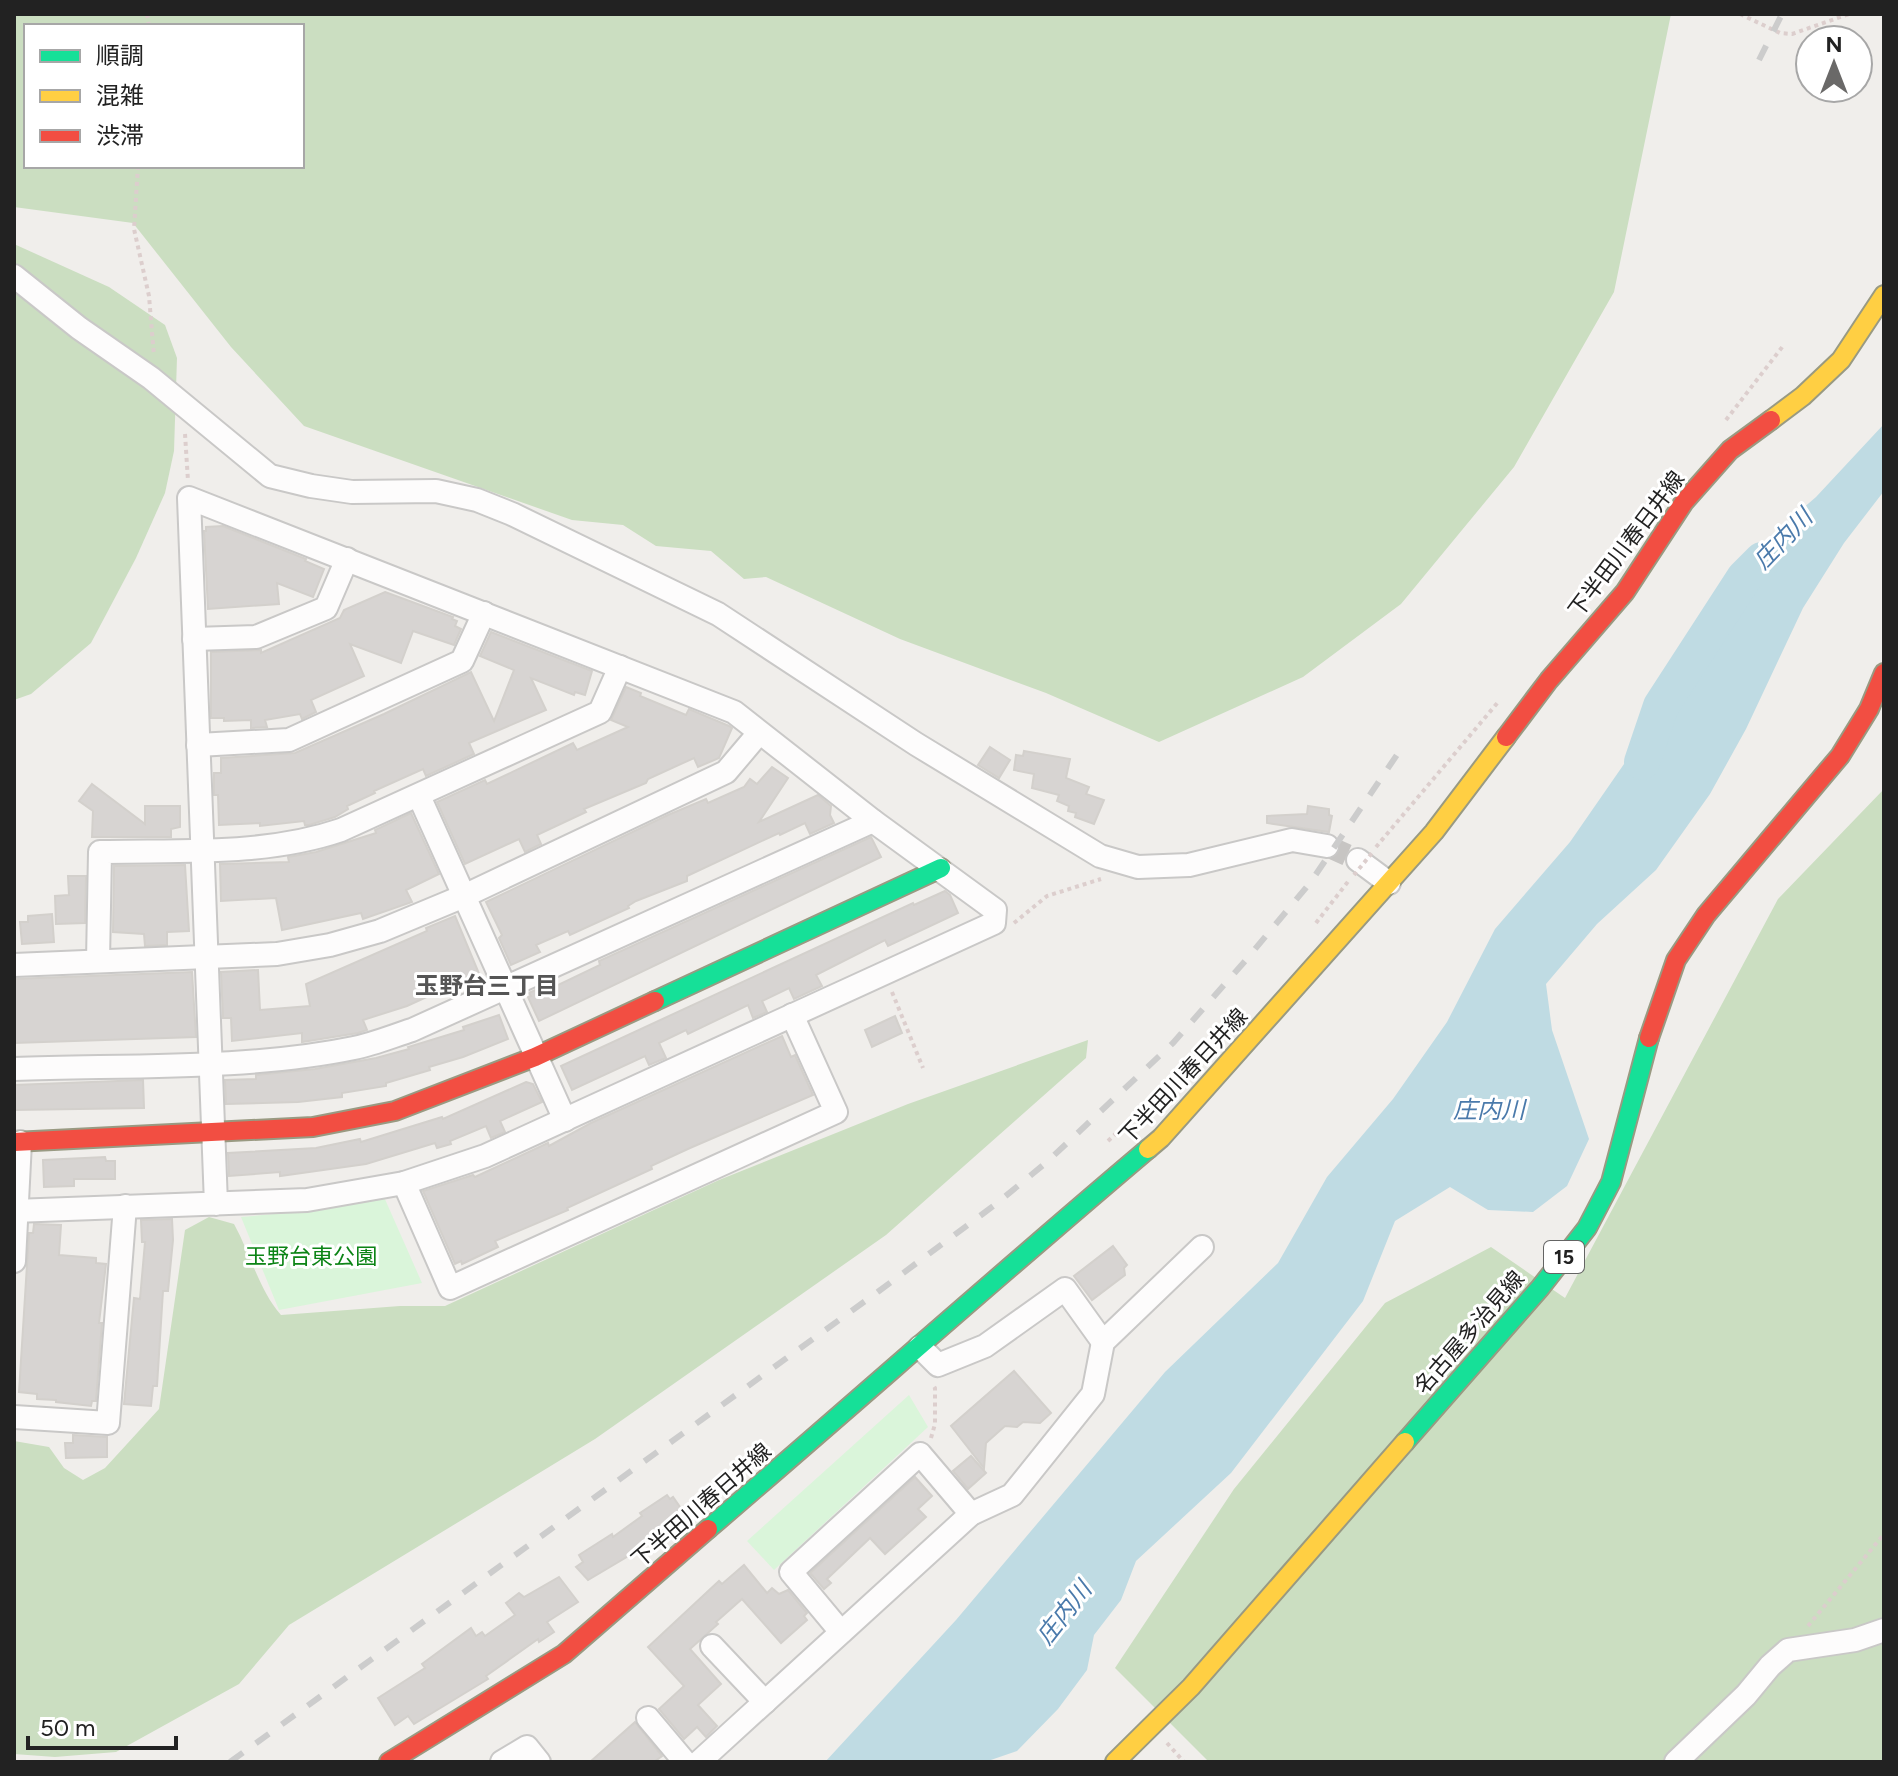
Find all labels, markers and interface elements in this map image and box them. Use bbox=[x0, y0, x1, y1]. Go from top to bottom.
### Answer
legend bbox=[24, 24, 304, 168]
north arrow bbox=[1794, 24, 1874, 104]
text: N bbox=[1825, 31, 1843, 58]
text: 順調 bbox=[96, 41, 144, 70]
text: 混雑 bbox=[96, 81, 144, 110]
text: 渋滞 bbox=[96, 121, 144, 150]
street label: 下半田川春日井線 bbox=[1563, 466, 1690, 623]
water label: 庄内川 bbox=[1747, 501, 1820, 575]
district label: 玉野台三丁目 bbox=[415, 971, 559, 1000]
street label: 下半田川春日井線 bbox=[1113, 1003, 1253, 1150]
water label: 庄内川 bbox=[1453, 1095, 1528, 1124]
road number: 15 bbox=[1544, 1241, 1584, 1273]
park label: 玉野台東公園 bbox=[245, 1243, 377, 1270]
street label: 名古屋多治見線 bbox=[1409, 1265, 1530, 1399]
street label: 下半田川春日井線 bbox=[626, 1437, 777, 1573]
water label: 庄内川 bbox=[1030, 1573, 1099, 1650]
scale bar bbox=[28, 1700, 176, 1750]
text: 50 m bbox=[40, 1713, 96, 1742]

